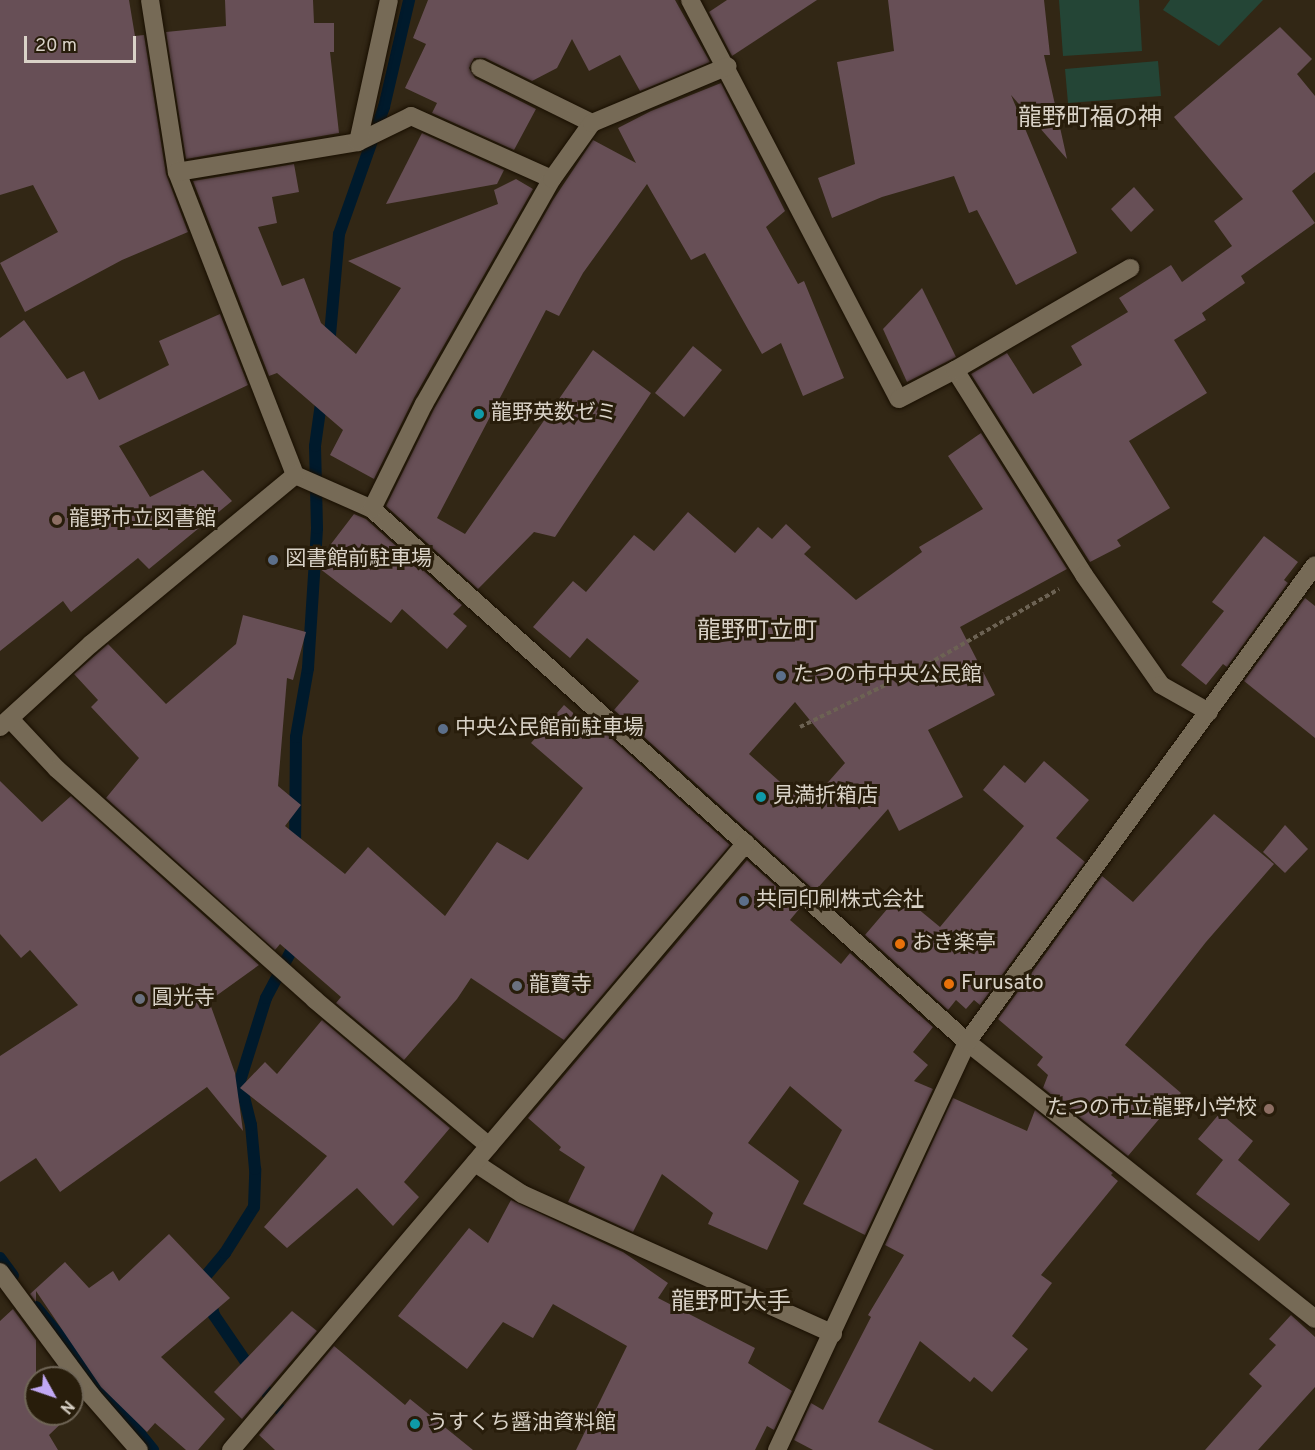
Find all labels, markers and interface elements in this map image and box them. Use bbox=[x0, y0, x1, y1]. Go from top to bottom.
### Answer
scale bar bbox=[27, 24, 140, 62]
text: 20 m bbox=[35, 35, 77, 58]
district label: 龍野町福の神 bbox=[1018, 106, 1162, 134]
place label: 龍野英数ゼミ bbox=[491, 401, 617, 427]
marker: 龍野英数ゼミ bbox=[472, 407, 486, 421]
place label: 龍野市立図書館 bbox=[69, 507, 216, 533]
marker: 龍野市立図書館 bbox=[50, 513, 64, 527]
place label: 図書館前駐車場 bbox=[285, 547, 432, 573]
marker: 図書館前駐車場 bbox=[266, 553, 280, 567]
district label: 龍野町立町 bbox=[697, 619, 817, 647]
place label: たつの市中央公民館 bbox=[793, 663, 982, 689]
marker: たつの市中央公民館 bbox=[774, 669, 788, 683]
place label: 中央公民館前駐車場 bbox=[455, 716, 644, 742]
marker: 中央公民館前駐車場 bbox=[436, 722, 450, 736]
place label: 見満折箱店 bbox=[773, 784, 878, 810]
marker: 見満折箱店 bbox=[754, 790, 768, 804]
place label: 共同印刷株式会社 bbox=[756, 888, 924, 914]
marker: 共同印刷株式会社 bbox=[737, 894, 751, 908]
place label: おき楽亭 bbox=[912, 931, 996, 957]
marker: おき楽亭 bbox=[893, 937, 907, 951]
place label: Furusato bbox=[961, 971, 1044, 997]
place label: 龍寶寺 bbox=[529, 973, 592, 999]
marker: Furusato bbox=[942, 977, 956, 991]
marker: 龍寶寺 bbox=[510, 979, 524, 993]
place label: 圓光寺 bbox=[152, 986, 215, 1012]
marker: 圓光寺 bbox=[133, 992, 147, 1006]
place label: たつの市立龍野小学校 bbox=[1047, 1096, 1257, 1122]
marker: たつの市立龍野小学校 bbox=[1262, 1102, 1276, 1116]
district label: 龍野町大手 bbox=[671, 1290, 791, 1318]
north arrow bbox=[24, 1366, 84, 1426]
text: N bbox=[55, 1395, 78, 1417]
place label: うすくち醤油資料館 bbox=[427, 1411, 616, 1437]
marker: うすくち醤油資料館 bbox=[408, 1417, 422, 1431]

